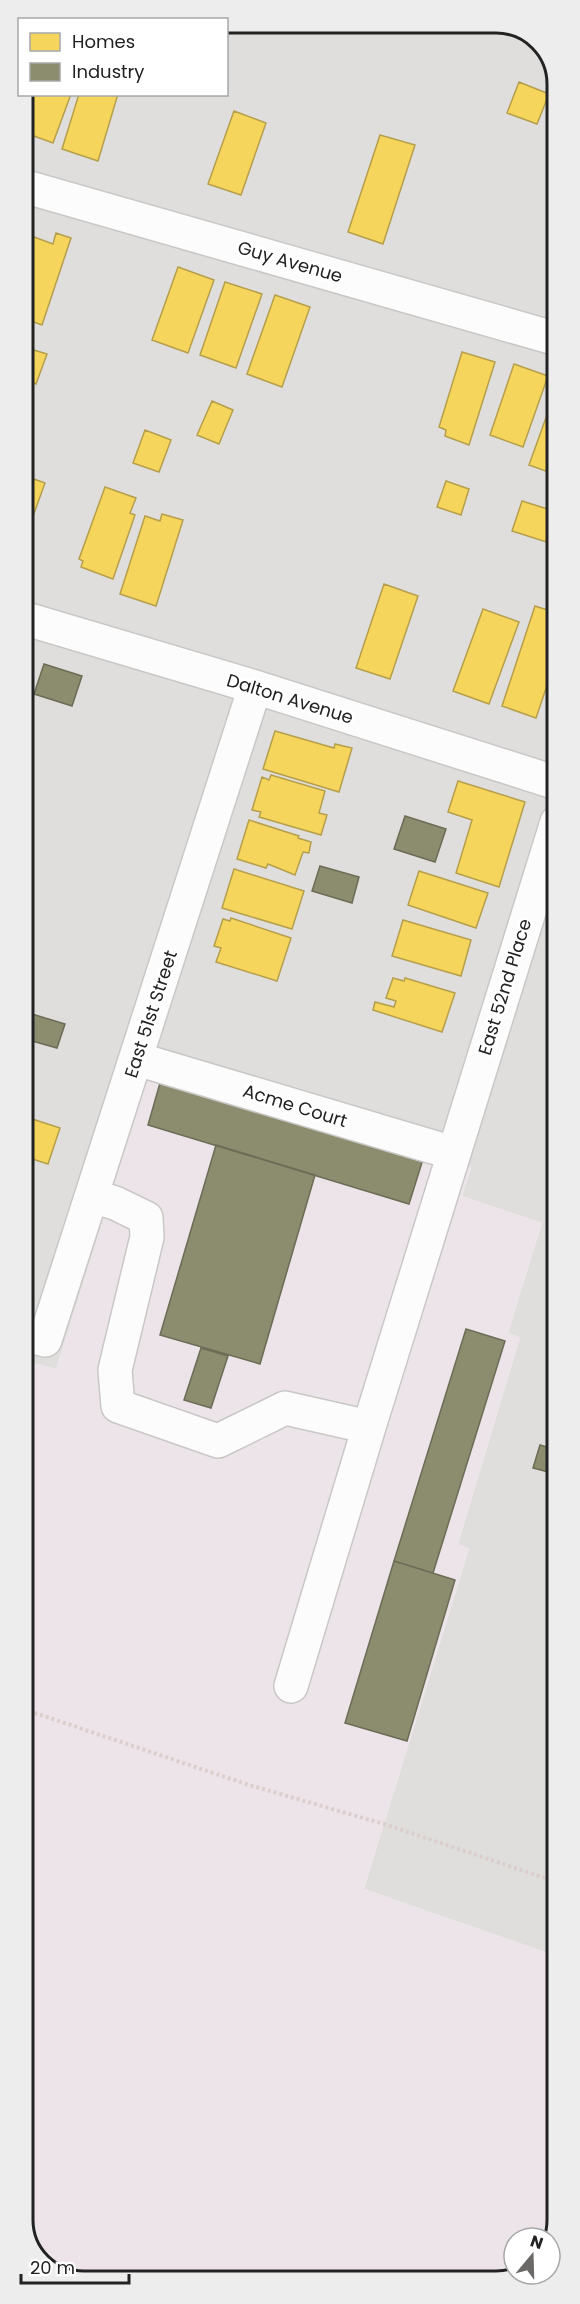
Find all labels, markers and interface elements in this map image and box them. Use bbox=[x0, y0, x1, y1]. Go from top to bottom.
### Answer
legend bbox=[18, 18, 228, 96]
text: Homes bbox=[72, 29, 135, 54]
text: Industry bbox=[72, 59, 144, 84]
street label: Guy Avenue bbox=[235, 235, 346, 288]
street label: Dalton Avenue bbox=[224, 667, 357, 730]
street label: East 52nd Place bbox=[472, 916, 537, 1058]
street label: East 51st Street bbox=[118, 947, 183, 1081]
street label: Acme Court bbox=[240, 1078, 350, 1133]
north arrow bbox=[502, 2226, 562, 2286]
text: N bbox=[527, 2229, 546, 2255]
scale bar bbox=[21, 2247, 129, 2285]
text: 20 m bbox=[30, 2255, 75, 2280]

